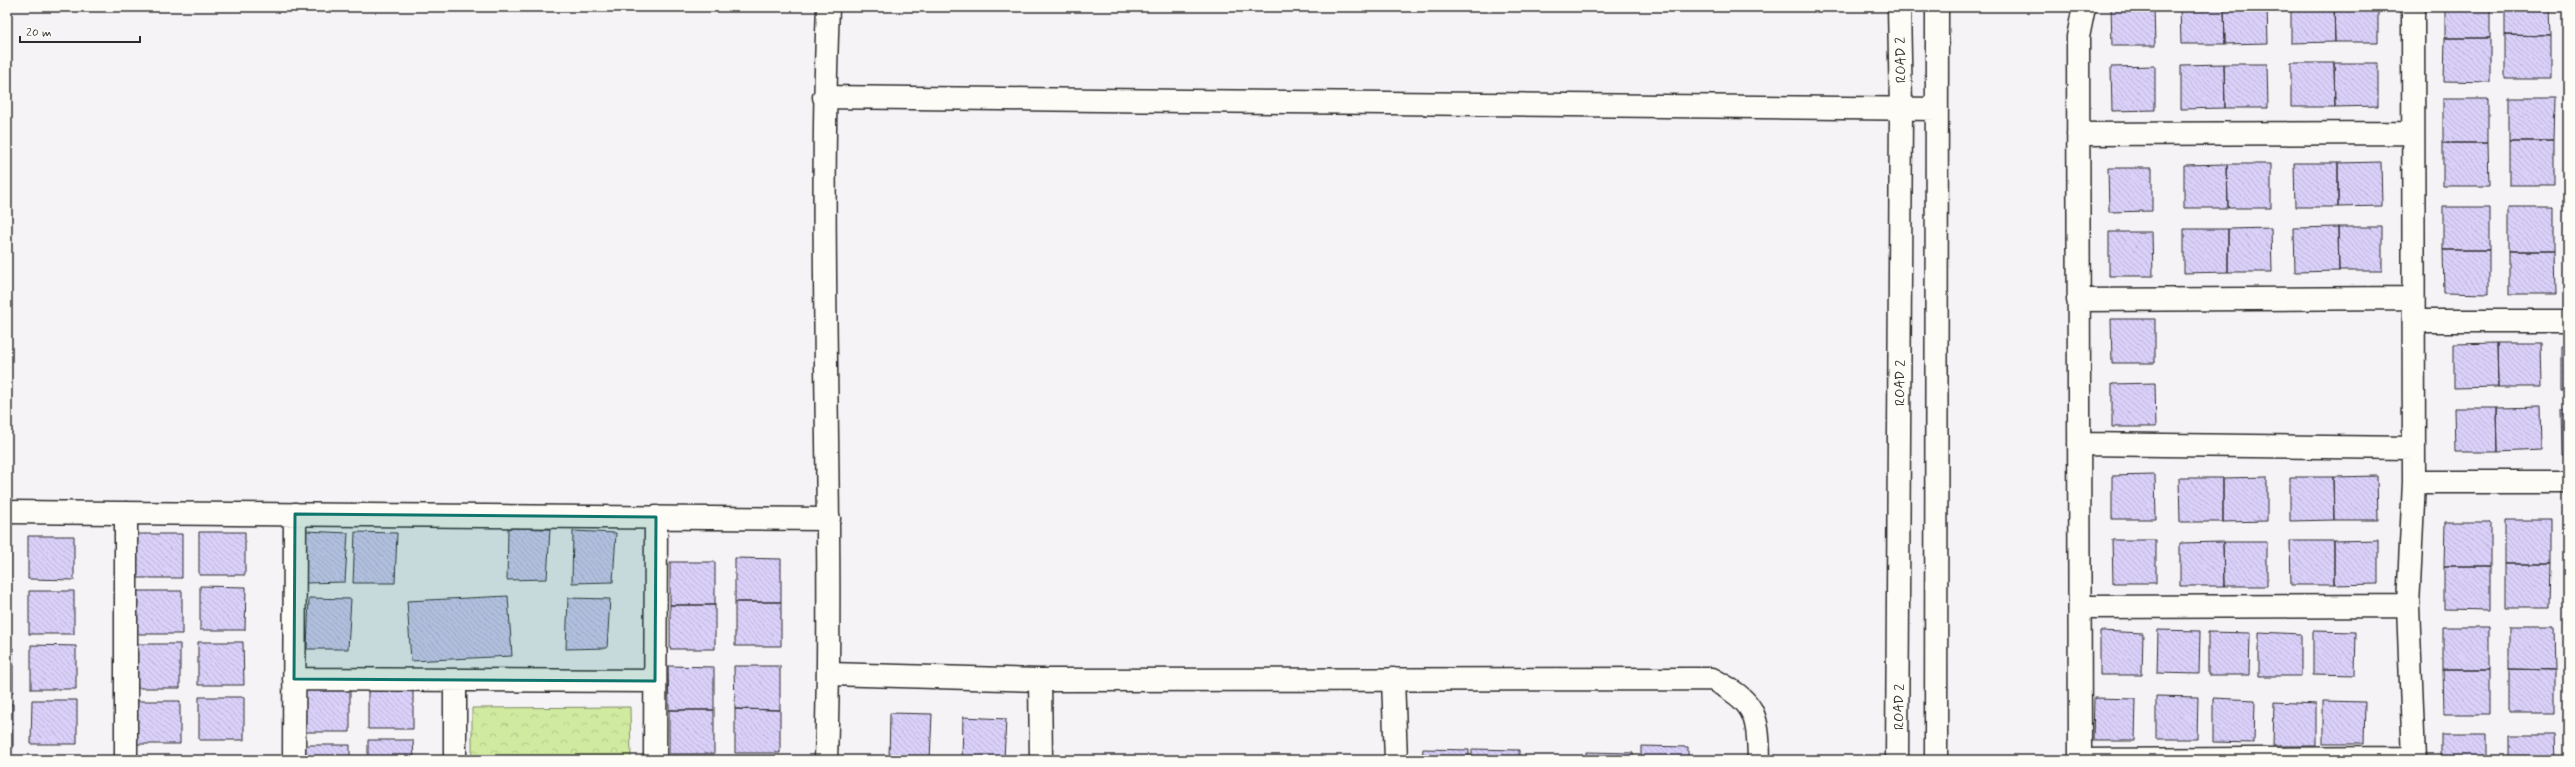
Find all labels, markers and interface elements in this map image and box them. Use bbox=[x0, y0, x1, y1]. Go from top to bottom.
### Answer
scale bar bbox=[20, 18, 140, 44]
text: 20 m bbox=[26, 25, 52, 41]
street label: ROAD 2 bbox=[1892, 37, 1910, 83]
street label: ROAD 2 bbox=[1891, 360, 1909, 406]
street label: ROAD 2 bbox=[1890, 684, 1908, 730]

